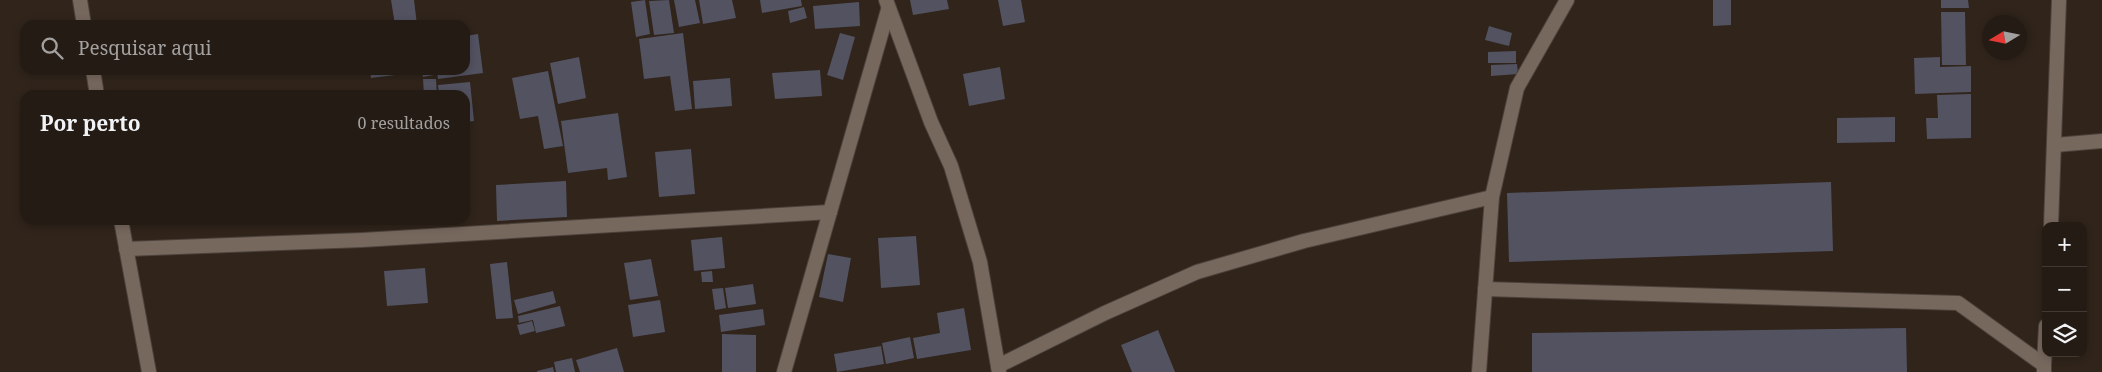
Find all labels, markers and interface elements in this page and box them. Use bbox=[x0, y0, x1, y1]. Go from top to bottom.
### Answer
north arrow bbox=[1982, 15, 2027, 60]
search box bbox=[20, 20, 470, 75]
icon: search bbox=[38, 34, 66, 62]
text: Pesquisar aqui bbox=[78, 35, 212, 61]
text: Por perto bbox=[40, 109, 141, 137]
text: 0 resultados bbox=[358, 112, 450, 134]
map controls bbox=[2042, 222, 2087, 357]
button: + bbox=[2042, 222, 2087, 267]
button: − bbox=[2042, 267, 2087, 312]
button: layers bbox=[2042, 312, 2087, 357]

